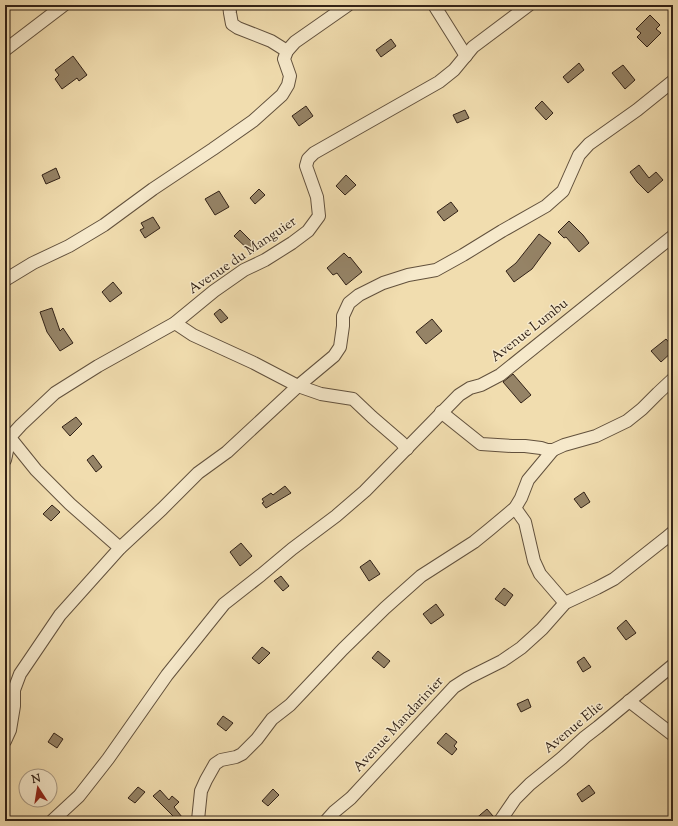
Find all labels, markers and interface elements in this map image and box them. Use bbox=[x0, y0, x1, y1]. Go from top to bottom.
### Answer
street label: Avenue du Manguier bbox=[185, 212, 302, 300]
street label: Avenue Lumbu bbox=[487, 294, 573, 368]
street label: Avenue Mandarinier bbox=[349, 672, 449, 777]
street label: Avenue Elie bbox=[540, 697, 608, 759]
north arrow bbox=[18, 768, 58, 808]
text: N bbox=[29, 770, 42, 788]

